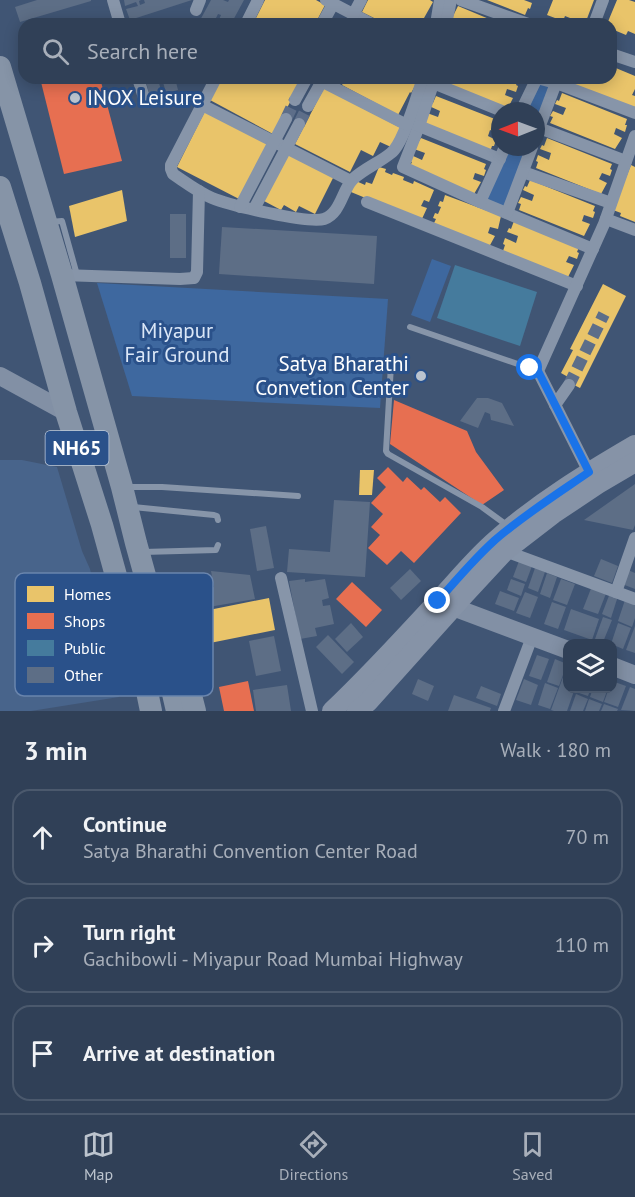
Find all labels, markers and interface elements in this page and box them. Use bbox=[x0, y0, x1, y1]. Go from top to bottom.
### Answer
search box bbox=[18, 18, 617, 84]
icon: search bbox=[39, 35, 72, 68]
text: Search here bbox=[87, 37, 198, 65]
place label: INOX Leisure bbox=[87, 84, 202, 111]
marker: INOX Leisure bbox=[68, 91, 82, 105]
north arrow bbox=[491, 102, 545, 156]
park label: Miyapur Fair Ground bbox=[125, 317, 230, 368]
place label: Satya Bharathi Convetion Center bbox=[255, 350, 409, 401]
route start bbox=[516, 354, 542, 380]
marker: Satya Bharathi Convetion Center bbox=[414, 369, 428, 383]
road number: NH65 bbox=[46, 431, 109, 465]
legend bbox=[15, 573, 213, 696]
text: Homes bbox=[64, 584, 111, 604]
route end bbox=[424, 587, 450, 613]
text: Shops bbox=[64, 611, 105, 631]
text: Public bbox=[64, 638, 106, 658]
map controls bbox=[563, 639, 617, 693]
button: layers bbox=[563, 639, 617, 693]
text: Other bbox=[64, 665, 103, 685]
text: 3 min bbox=[24, 734, 87, 767]
text: Walk · 180 m bbox=[500, 737, 611, 763]
text: Continue bbox=[83, 810, 167, 838]
icon: ahead bbox=[26, 821, 59, 854]
text: 70 m bbox=[566, 824, 609, 850]
text: Satya Bharathi Convention Center Road bbox=[83, 838, 418, 864]
text: Turn right bbox=[83, 918, 175, 946]
icon: right bbox=[26, 929, 59, 962]
text: 110 m bbox=[555, 932, 609, 958]
text: Gachibowli - Miyapur Road Mumbai Highway bbox=[83, 946, 463, 972]
icon: arrive bbox=[26, 1037, 59, 1070]
text: Arrive at destination bbox=[83, 1039, 275, 1067]
tab: Map bbox=[82, 1128, 115, 1184]
tab: Directions bbox=[279, 1128, 348, 1184]
tab: Saved bbox=[512, 1128, 553, 1184]

